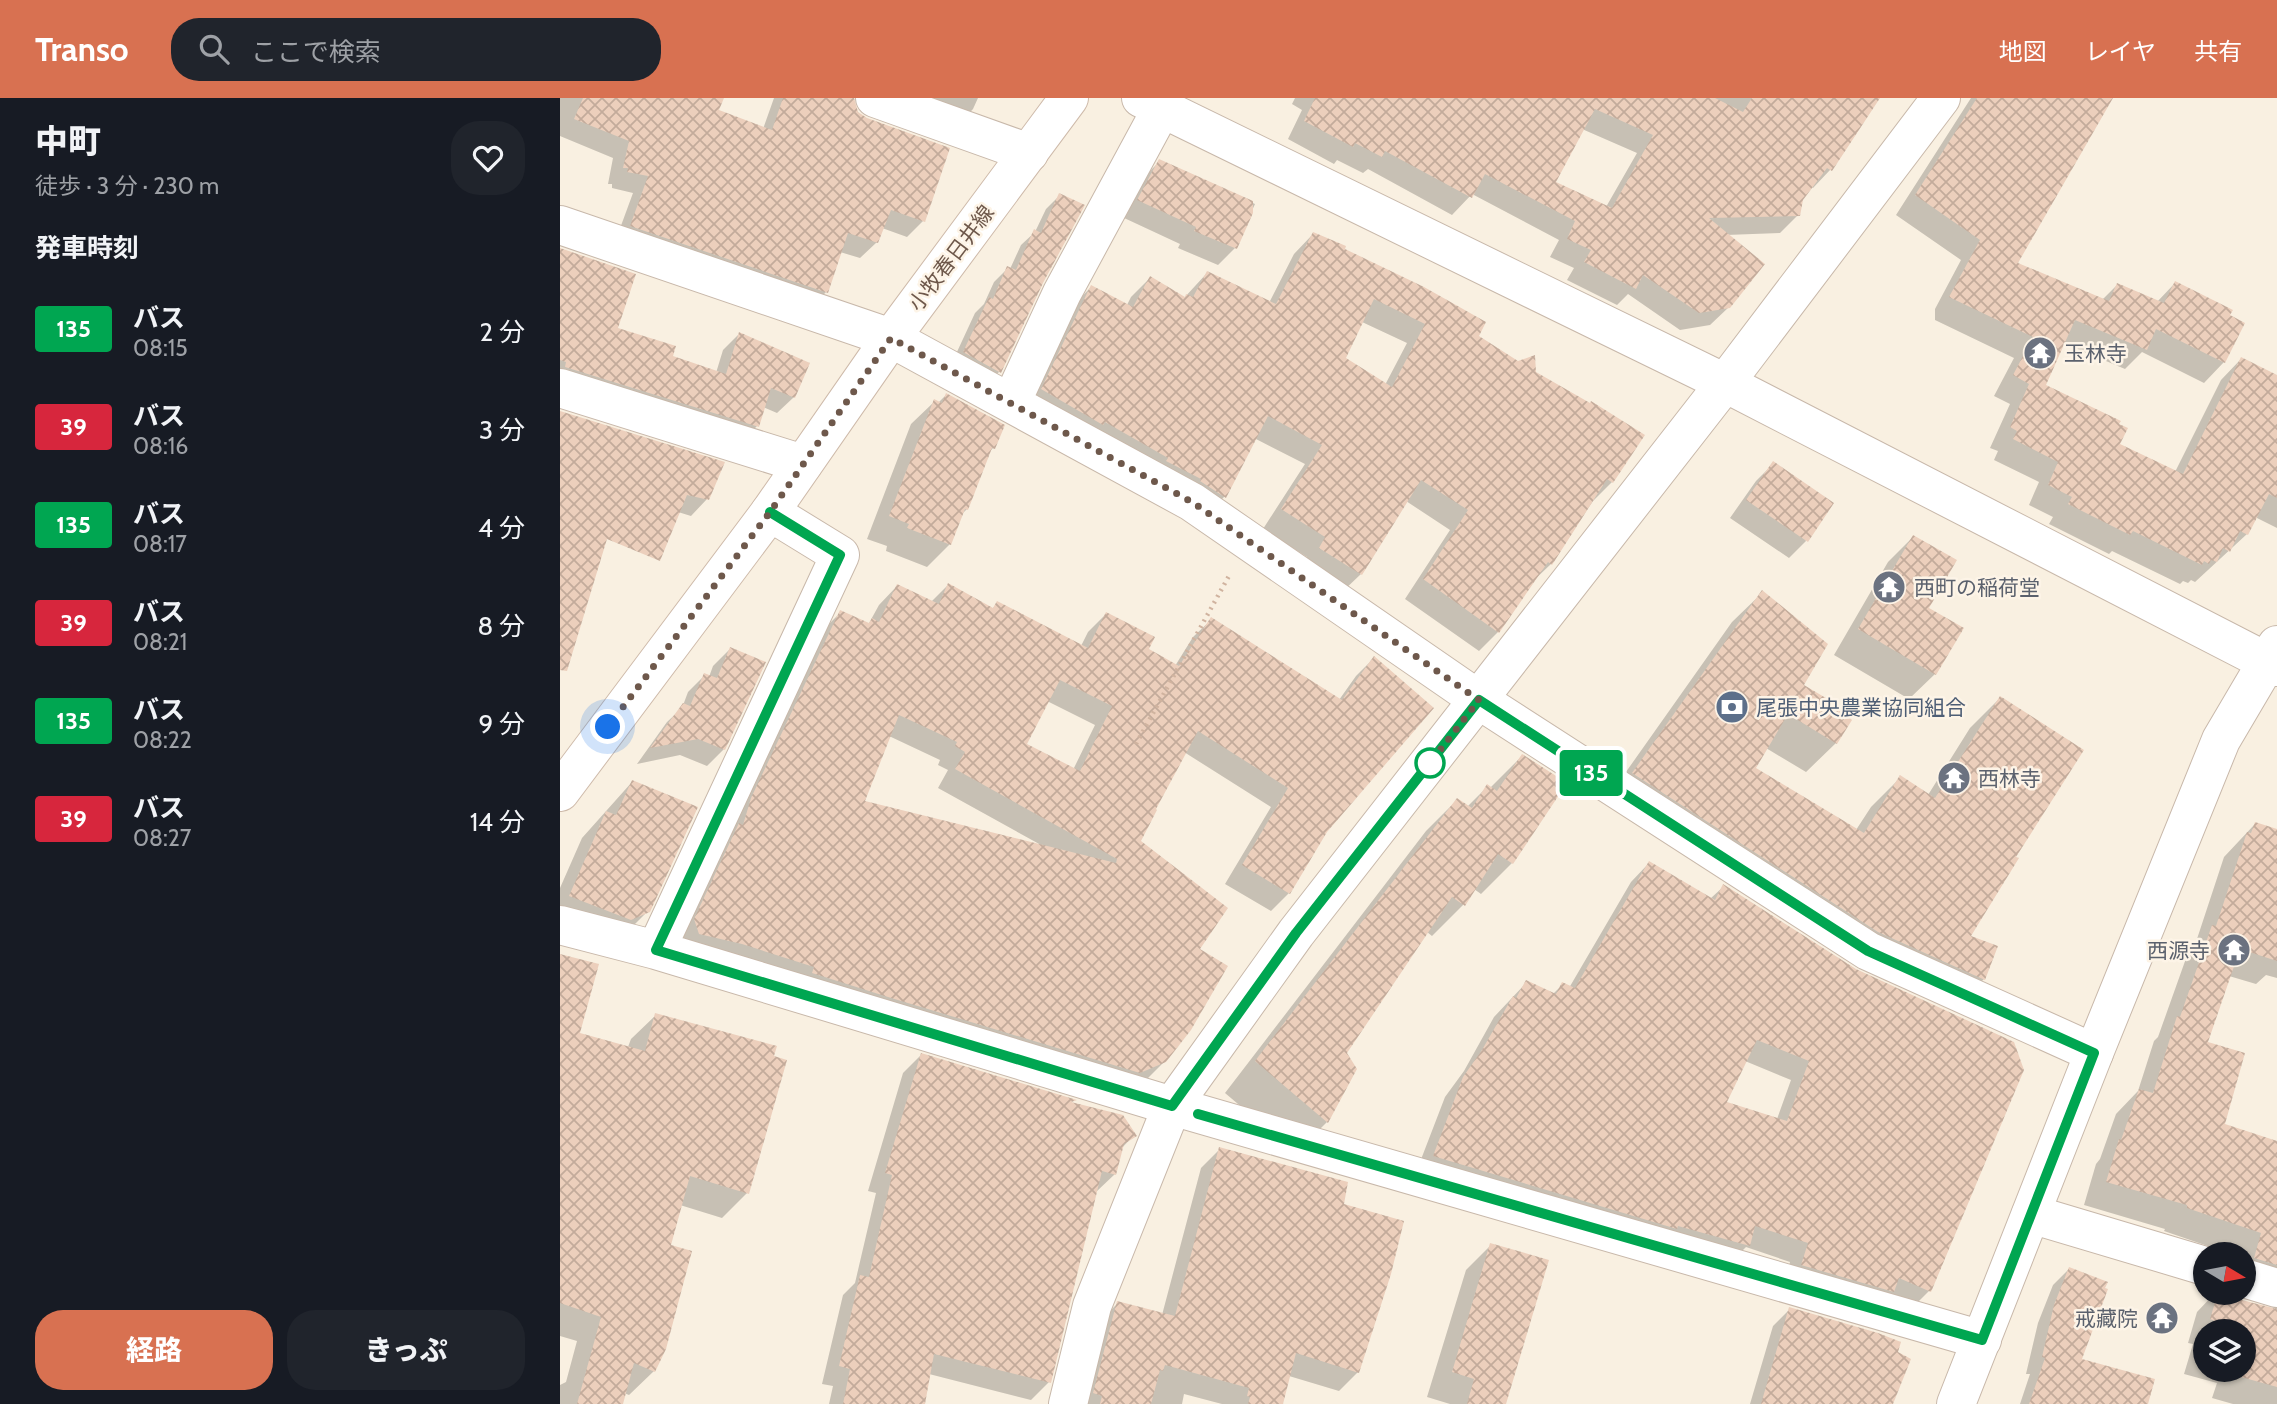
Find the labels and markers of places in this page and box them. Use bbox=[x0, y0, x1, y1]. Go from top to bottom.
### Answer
temple icon: 玉林寺 bbox=[2021, 334, 2059, 372]
place label: 玉林寺 bbox=[2064, 341, 2127, 366]
temple icon: 西町の稲荷堂 bbox=[1870, 568, 1908, 606]
place label: 西町の稲荷堂 bbox=[1914, 575, 2040, 600]
bank icon: 尾張中央農業協同組合 bbox=[1713, 688, 1751, 726]
place label: 尾張中央農業協同組合 bbox=[1756, 695, 1966, 720]
unlabelled marker bbox=[1415, 748, 1445, 778]
temple icon: 西林寺 bbox=[1935, 759, 1973, 797]
place label: 西林寺 bbox=[1978, 766, 2041, 791]
temple icon: 西源寺 bbox=[2215, 931, 2253, 969]
place label: 西源寺 bbox=[2147, 938, 2210, 963]
temple icon: 戒藏院 bbox=[2143, 1299, 2181, 1337]
place label: 戒藏院 bbox=[2075, 1306, 2138, 1331]

